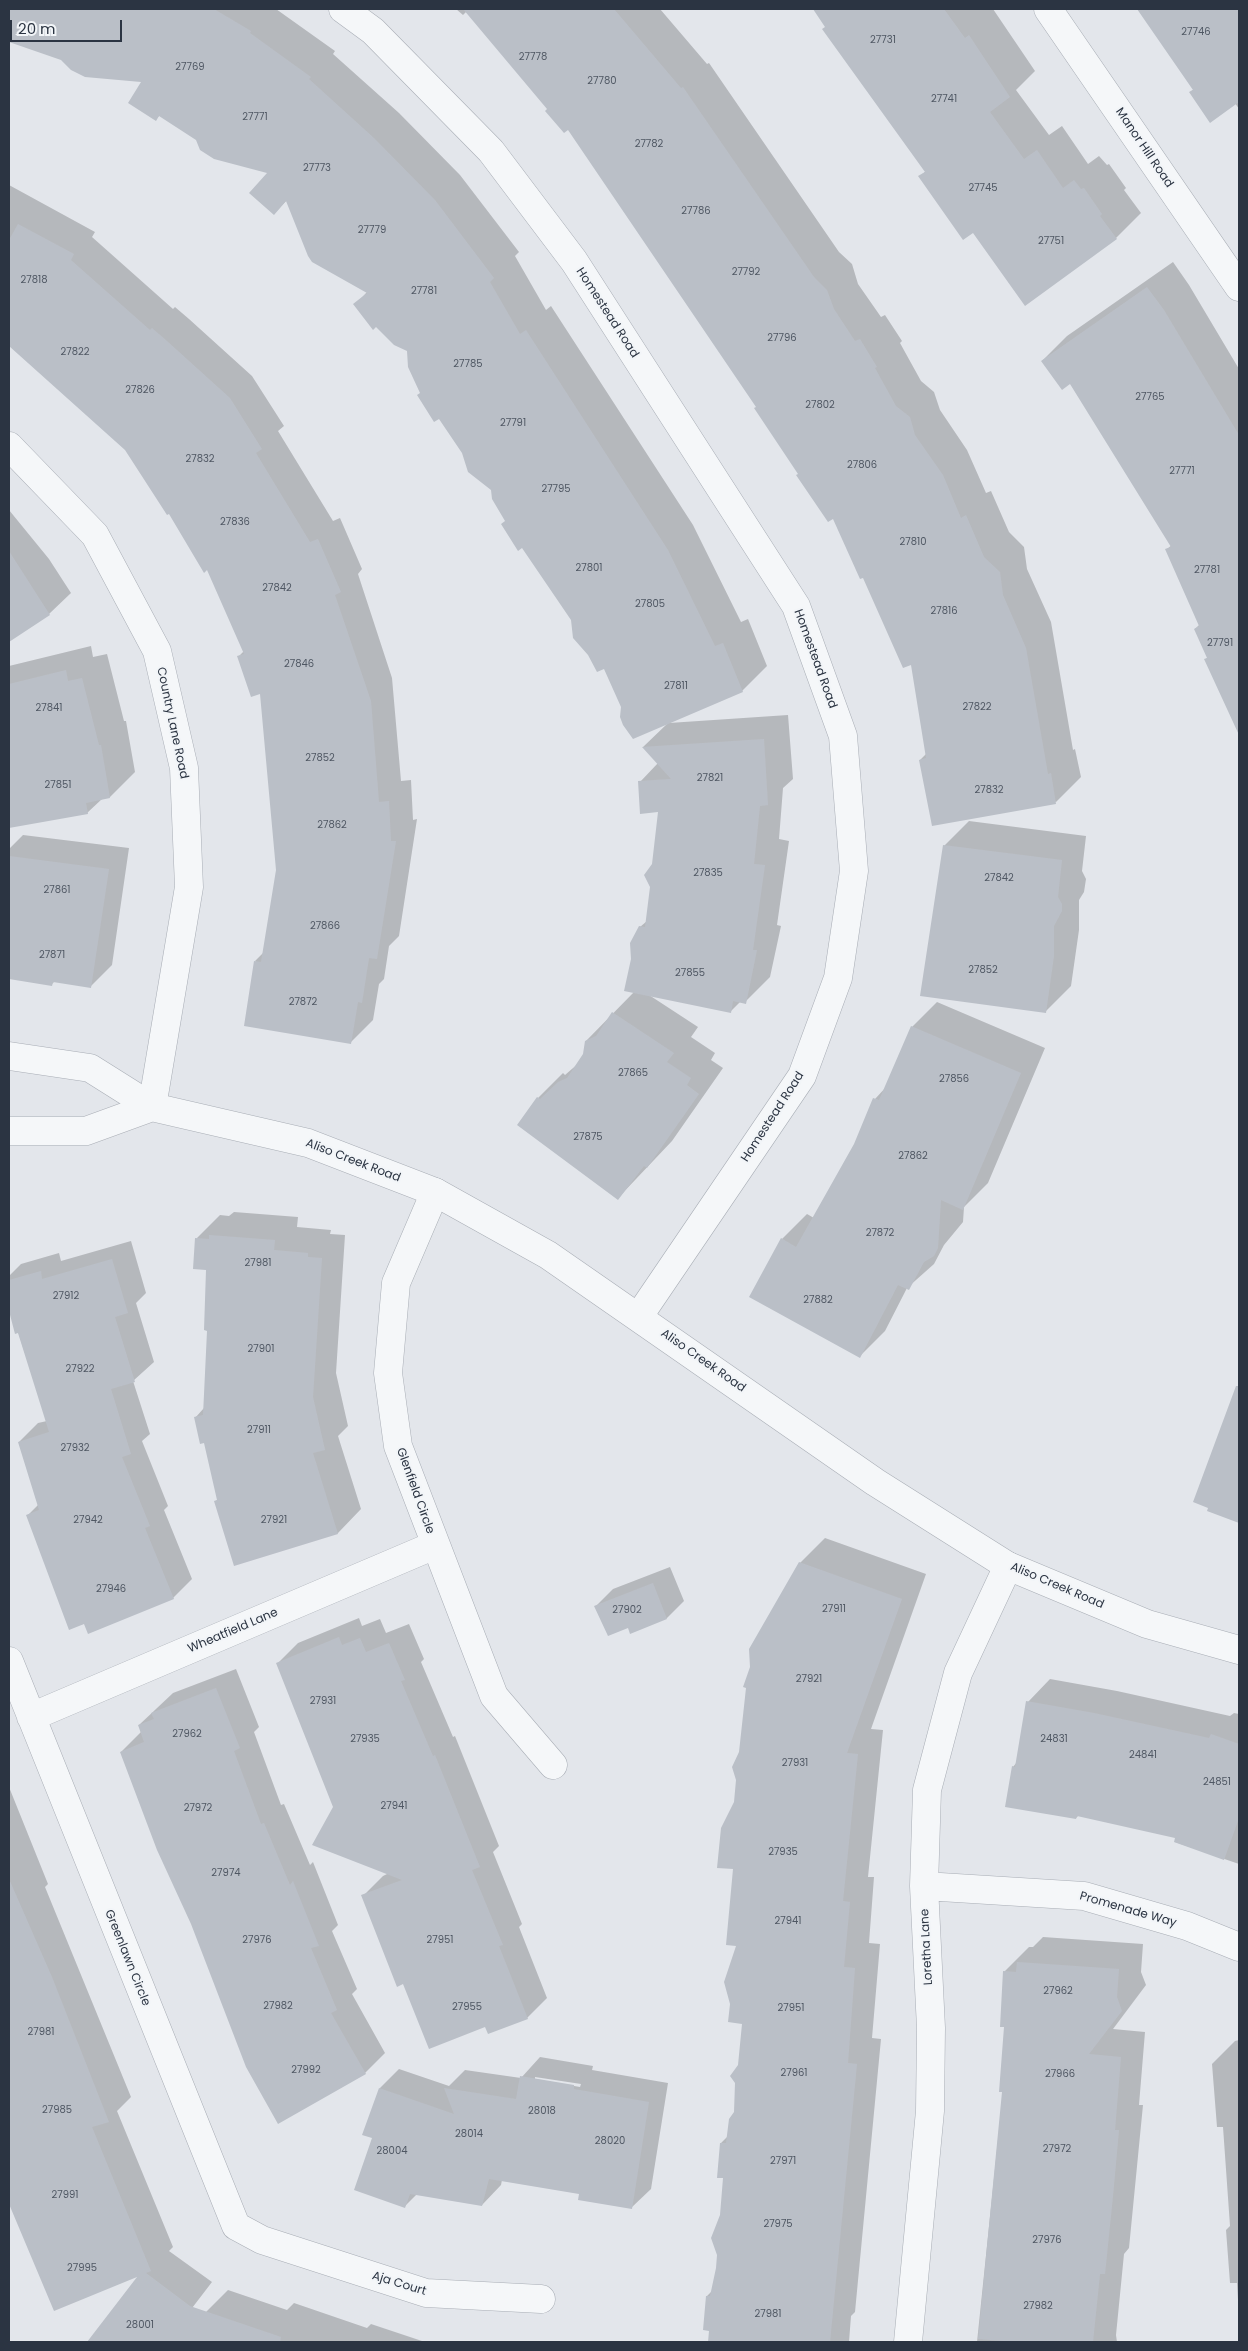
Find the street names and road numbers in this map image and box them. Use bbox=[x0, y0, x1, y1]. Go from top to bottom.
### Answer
street label: Manor Hill Road bbox=[1112, 105, 1176, 191]
street label: Homestead Road bbox=[573, 265, 641, 361]
street label: Homestead Road bbox=[790, 607, 840, 711]
street label: Country Lane Road bbox=[153, 666, 191, 780]
street label: Homestead Road bbox=[739, 1069, 807, 1165]
street label: Aliso Creek Road bbox=[304, 1136, 402, 1186]
street label: Aliso Creek Road bbox=[658, 1326, 748, 1396]
street label: Glenfield Circle bbox=[393, 1446, 437, 1536]
street label: Aliso Creek Road bbox=[1008, 1560, 1106, 1612]
street label: Wheatfield Lane bbox=[186, 1606, 280, 1656]
street label: Promenade Way bbox=[1078, 1889, 1178, 1931]
street label: Greenlawn Circle bbox=[101, 1908, 153, 2008]
street label: Loretha Lane bbox=[918, 1908, 936, 1986]
street label: Aja Court bbox=[370, 2269, 428, 2299]

